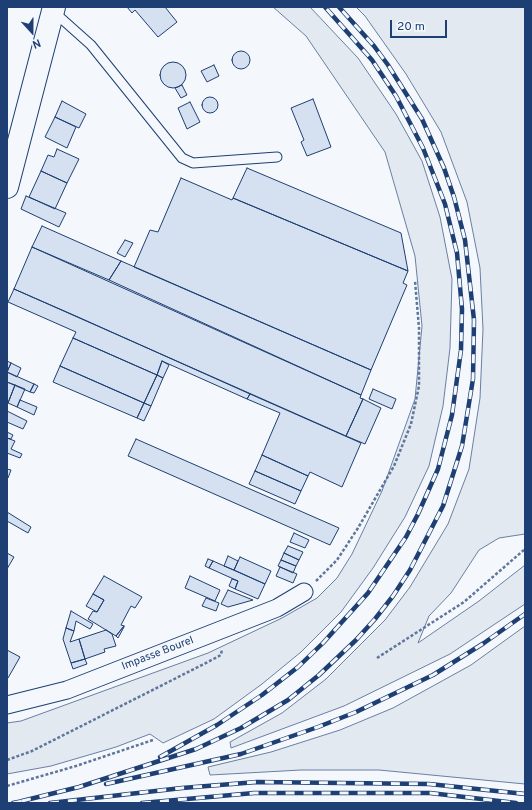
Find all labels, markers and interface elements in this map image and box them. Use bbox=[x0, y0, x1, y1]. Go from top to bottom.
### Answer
north arrow bbox=[12, 12, 52, 52]
scale bar bbox=[392, 12, 449, 38]
text: 20 m bbox=[397, 19, 425, 35]
text: N bbox=[30, 35, 42, 51]
street label: Impasse Bourel bbox=[120, 634, 196, 674]

